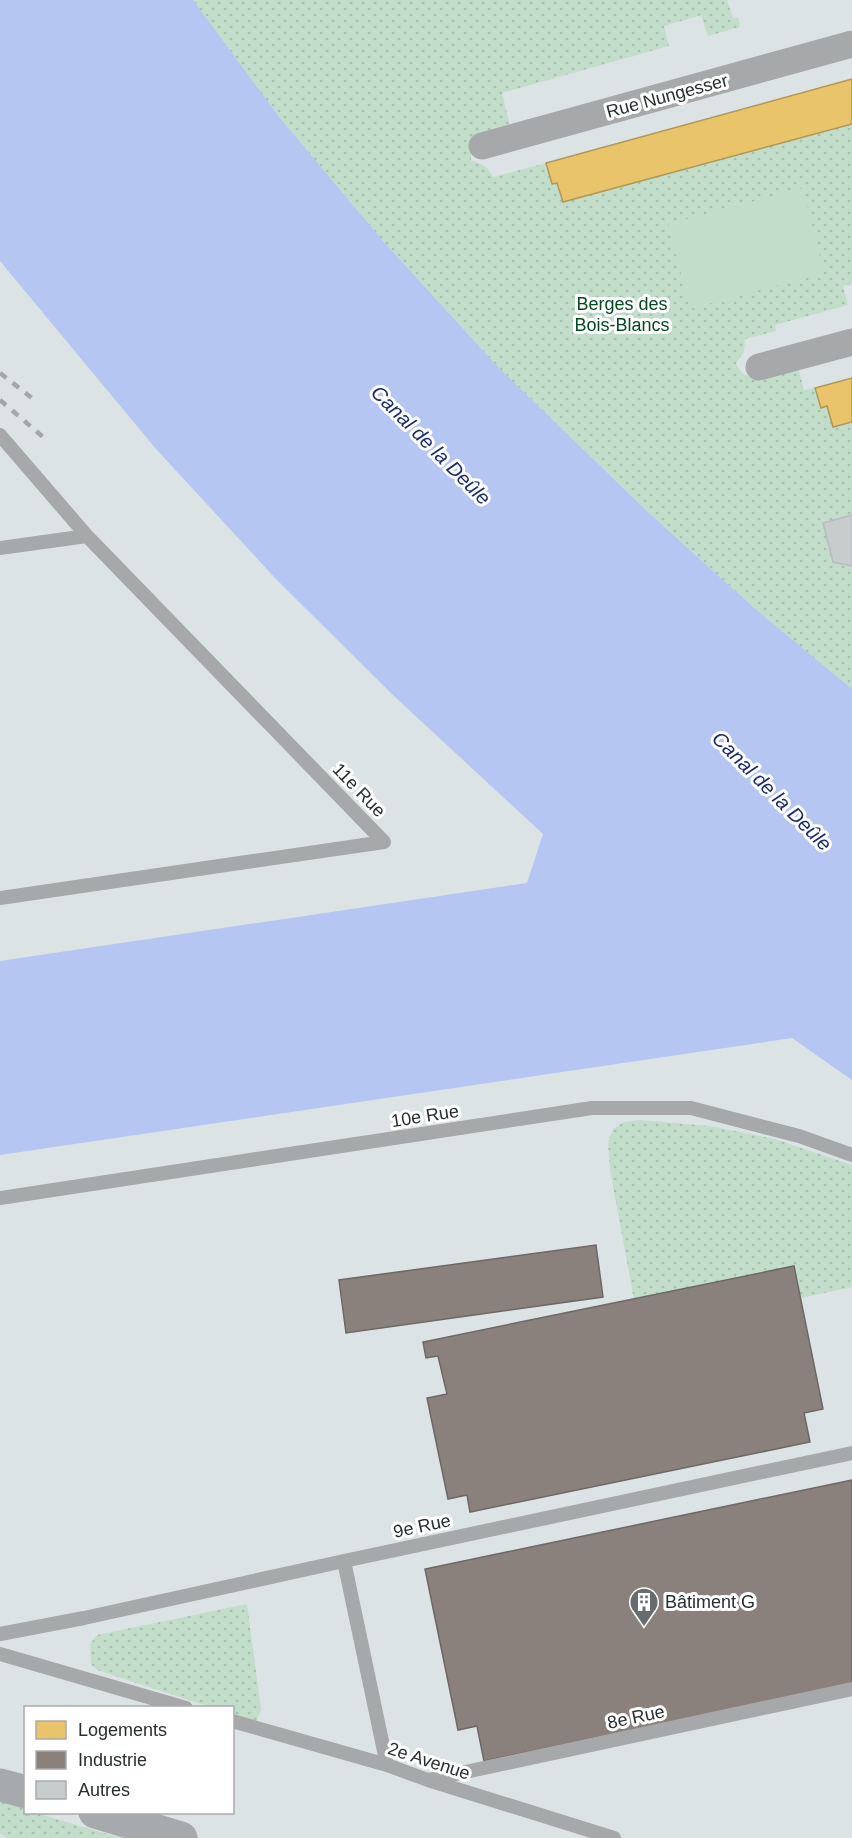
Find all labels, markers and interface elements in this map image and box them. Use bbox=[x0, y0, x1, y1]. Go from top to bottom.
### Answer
street label: Rue Nungesser bbox=[604, 70, 730, 122]
park label: Berges des Bois-Blancs bbox=[574, 294, 670, 335]
water label: Canal de la Deûle bbox=[367, 381, 495, 509]
water label: Canal de la Deûle bbox=[708, 727, 836, 855]
street label: 11e Rue bbox=[329, 759, 389, 821]
street label: 10e Rue bbox=[390, 1101, 460, 1131]
street label: 9e Rue bbox=[392, 1510, 452, 1542]
building icon: Bâtiment G bbox=[628, 1586, 660, 1628]
place label: Bâtiment G bbox=[665, 1592, 755, 1612]
street label: 8e Rue bbox=[606, 1701, 666, 1733]
legend bbox=[24, 1706, 234, 1814]
text: Logements bbox=[78, 1720, 167, 1740]
street label: 2e Avenue bbox=[386, 1738, 472, 1784]
text: Industrie bbox=[78, 1750, 147, 1770]
text: Autres bbox=[78, 1780, 130, 1800]

